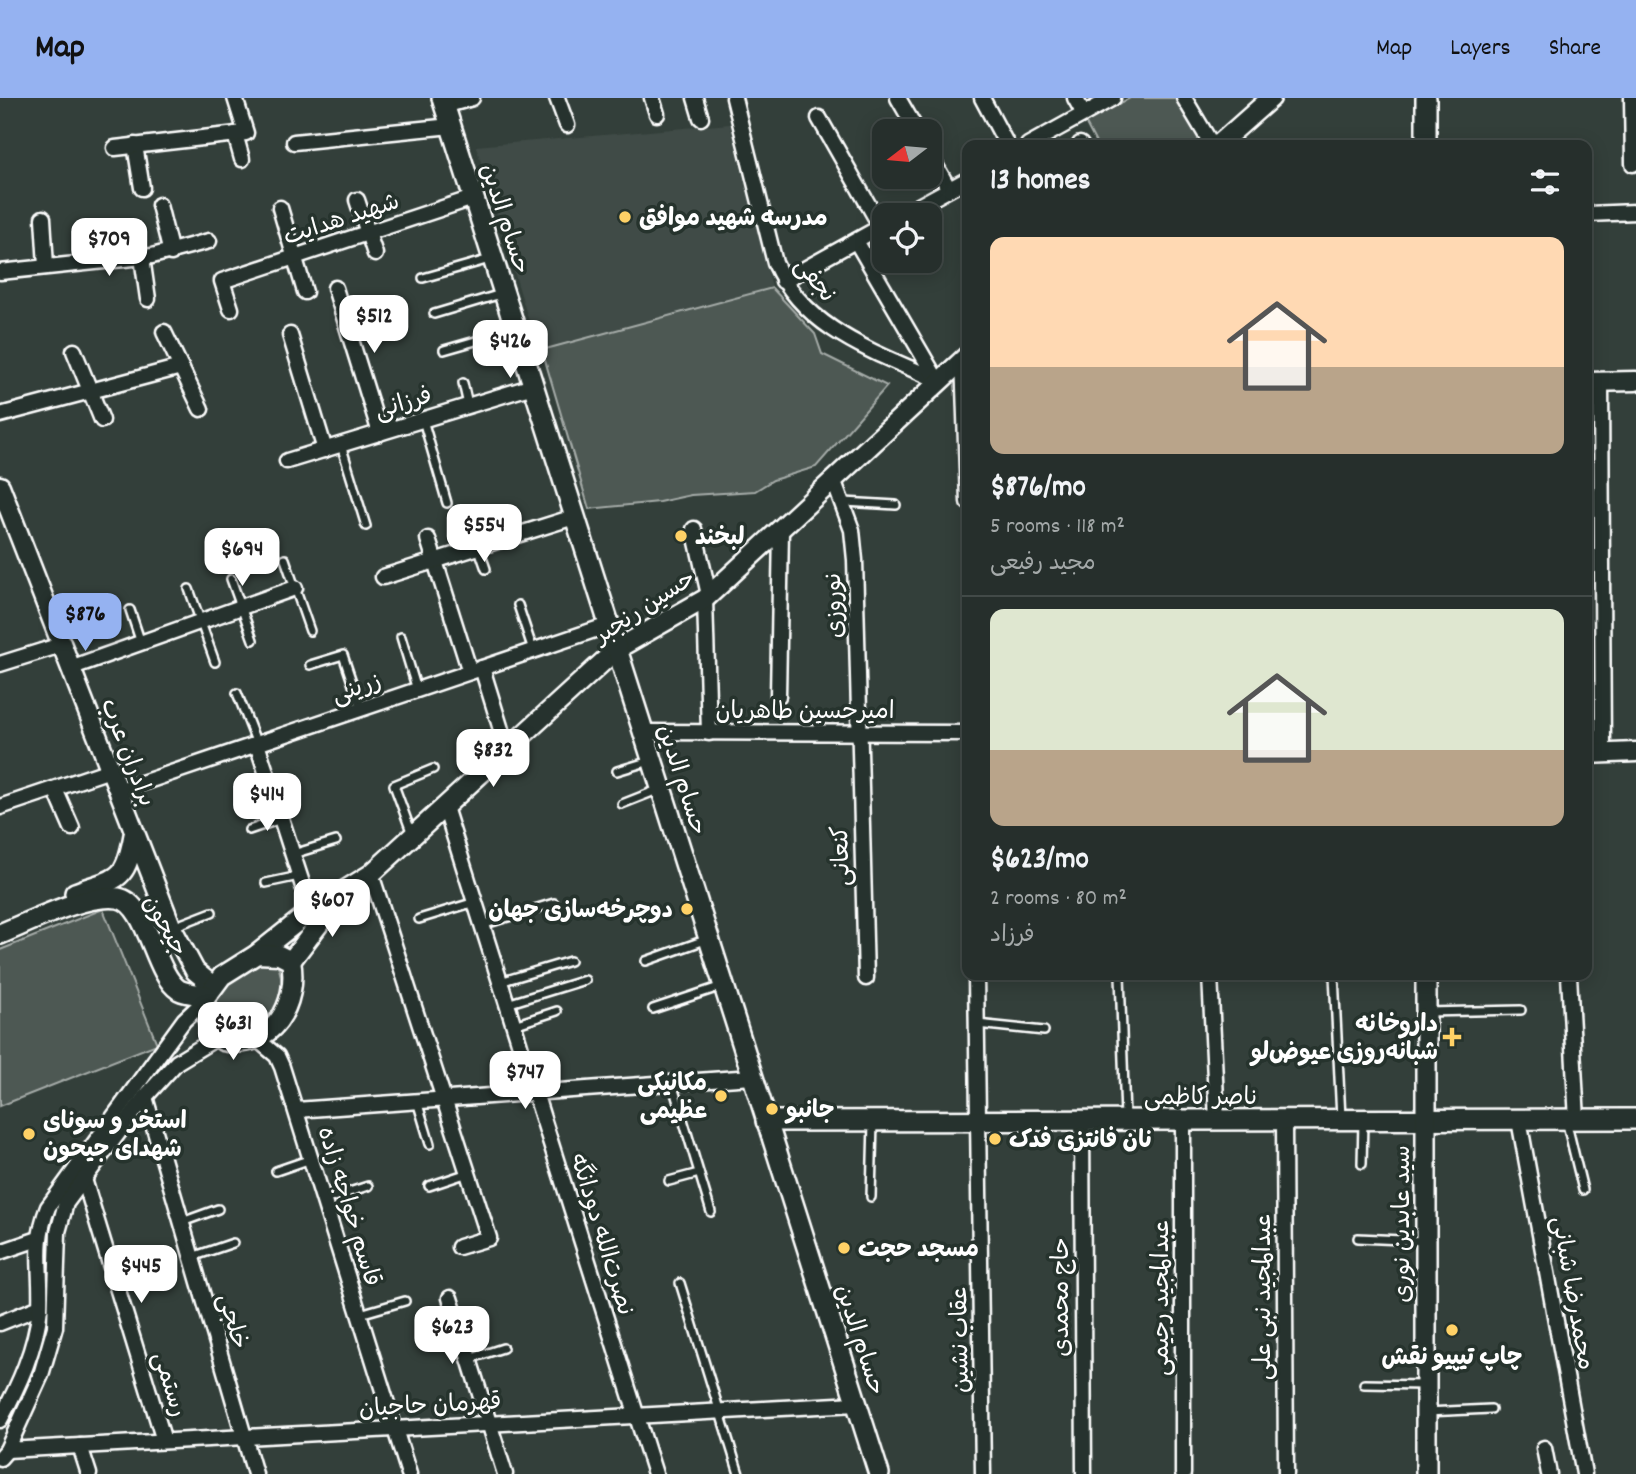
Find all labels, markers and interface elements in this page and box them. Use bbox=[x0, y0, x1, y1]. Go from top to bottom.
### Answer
text: Map bbox=[35, 26, 85, 73]
text: Map bbox=[1376, 32, 1412, 66]
text: Layers bbox=[1450, 32, 1511, 66]
text: Share bbox=[1549, 32, 1601, 66]
north arrow bbox=[872, 119, 942, 189]
map controls bbox=[872, 119, 942, 273]
street label: حسام الدین bbox=[469, 160, 537, 278]
text: 13 homes bbox=[990, 161, 1090, 204]
icon: filters bbox=[1526, 163, 1564, 201]
street label: شهید هدایت bbox=[279, 186, 404, 256]
place label: مدرسه شهید موافق bbox=[639, 203, 828, 237]
button: locate bbox=[872, 203, 942, 273]
marker: مدرسه شهید موافق bbox=[617, 209, 633, 225]
pin: $709 bbox=[68, 218, 150, 278]
text: $709 bbox=[87, 224, 131, 257]
street label: نجفی bbox=[785, 251, 843, 311]
icon: home bbox=[1214, 283, 1340, 409]
pin: $512 bbox=[333, 296, 415, 355]
text: $512 bbox=[355, 301, 393, 334]
pin: $426 bbox=[469, 320, 551, 380]
text: $426 bbox=[489, 326, 531, 359]
street label: فرزانی bbox=[371, 380, 437, 430]
text: $876/mo bbox=[990, 468, 1086, 511]
pin: $554 bbox=[443, 504, 525, 564]
text: $554 bbox=[463, 510, 505, 543]
text: 5 rooms · 118 m² bbox=[990, 511, 1125, 544]
place label: لبخند bbox=[695, 522, 745, 556]
pin: $694 bbox=[201, 528, 283, 588]
marker: لبخند bbox=[673, 528, 689, 544]
text: $694 bbox=[220, 534, 264, 567]
text: مجید رفیعی bbox=[990, 548, 1096, 581]
street label: حسین رنجبر bbox=[586, 563, 703, 655]
street label: نوروزی bbox=[818, 571, 854, 639]
pin: $876 bbox=[44, 594, 126, 653]
text: $876 bbox=[65, 599, 105, 632]
icon: home bbox=[1214, 655, 1340, 781]
street label: زرینی bbox=[327, 666, 386, 714]
street label: برادران عرب bbox=[90, 694, 162, 812]
street label: امیرحسین طاهریان bbox=[715, 696, 895, 730]
street label: حسام الدین bbox=[646, 721, 714, 839]
pin: $832 bbox=[452, 730, 534, 789]
text: $832 bbox=[472, 735, 514, 768]
pin: $414 bbox=[226, 774, 308, 833]
text: $414 bbox=[249, 779, 285, 812]
street label: کنعانی bbox=[825, 825, 861, 887]
text: $623/mo bbox=[990, 840, 1089, 883]
pin: $607 bbox=[291, 880, 373, 939]
text: 2 rooms · 80 m² bbox=[990, 883, 1127, 916]
text: $607 bbox=[310, 885, 354, 918]
street label: جیحون bbox=[132, 890, 195, 963]
place label: دوچرخه‌سازی جهان bbox=[488, 895, 673, 929]
marker: دوچرخه‌سازی جهان bbox=[679, 901, 695, 917]
text: فرزاد bbox=[990, 920, 1035, 953]
pin: $631 bbox=[192, 1002, 274, 1062]
text: $631 bbox=[214, 1008, 252, 1041]
place label: داروخانه شبانه‌روزی عیوض‌لو bbox=[1249, 1009, 1438, 1071]
marker: داروخانه شبانه‌روزی عیوض‌لو bbox=[1444, 1029, 1460, 1045]
pin: $747 bbox=[484, 1052, 566, 1111]
text: $747 bbox=[506, 1057, 544, 1090]
place label: مکانیکی عظیمی bbox=[637, 1068, 707, 1130]
street label: ناصر کاظمی bbox=[1144, 1082, 1258, 1116]
marker: مکانیکی عظیمی bbox=[713, 1088, 729, 1104]
place label: جانبو bbox=[784, 1095, 835, 1129]
marker: جانبو bbox=[764, 1101, 780, 1117]
place label: استخر و سونای شهدای جیحون bbox=[43, 1106, 187, 1168]
street label: قاسم خواجه زاده bbox=[307, 1123, 388, 1291]
place label: نان فانتزی فدک bbox=[1009, 1125, 1152, 1159]
marker: استخر و سونای شهدای جیحون bbox=[21, 1126, 37, 1142]
marker: نان فانتزی فدک bbox=[987, 1131, 1003, 1147]
street label: سید عابدین نوری bbox=[1387, 1145, 1421, 1303]
street label: نصرت‌الله دودانگه bbox=[559, 1150, 641, 1320]
street label: عبدالمجید نبی علی bbox=[1248, 1214, 1282, 1380]
street label: محمدرضا شبانی bbox=[1541, 1214, 1601, 1373]
street label: عبدالمجید رحیمی bbox=[1146, 1220, 1180, 1376]
place label: مسجد حجت bbox=[858, 1234, 979, 1268]
street label: حاج محمدی bbox=[1046, 1237, 1080, 1357]
marker: مسجد حجت bbox=[836, 1240, 852, 1256]
pin: $445 bbox=[100, 1246, 182, 1305]
text: $445 bbox=[120, 1251, 162, 1284]
street label: حسام الدین bbox=[824, 1281, 892, 1399]
street label: عقاب نشین bbox=[944, 1286, 980, 1393]
street label: خلجی bbox=[207, 1290, 255, 1354]
pin: $623 bbox=[411, 1306, 493, 1366]
text: $623 bbox=[430, 1312, 474, 1345]
marker: چاپ تیپیو نقش bbox=[1444, 1322, 1460, 1338]
place label: چاپ تیپیو نقش bbox=[1382, 1342, 1522, 1376]
street label: رستمی bbox=[142, 1348, 194, 1422]
street label: قهرمان حاجیان bbox=[358, 1386, 502, 1428]

